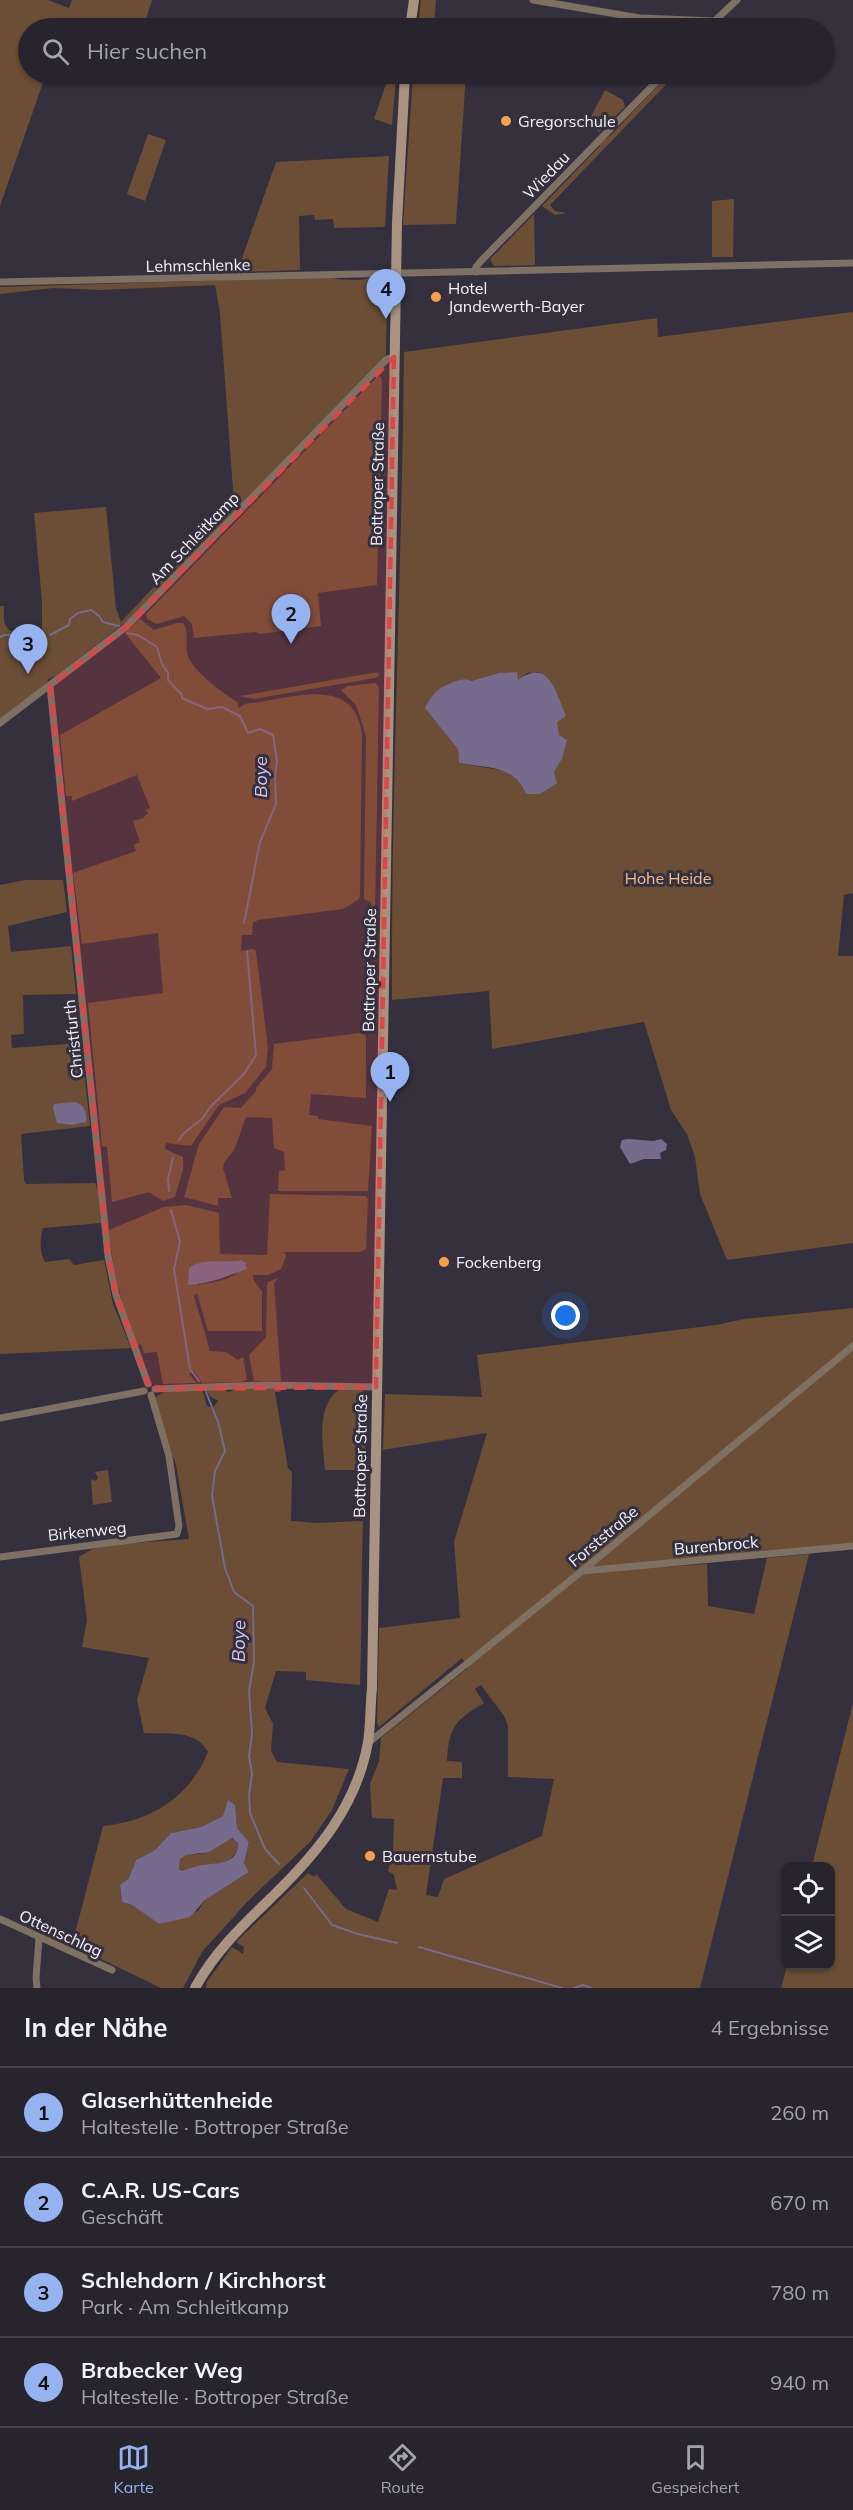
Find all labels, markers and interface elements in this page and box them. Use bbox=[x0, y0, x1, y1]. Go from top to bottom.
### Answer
search box bbox=[18, 18, 835, 84]
icon: search bbox=[39, 35, 72, 68]
text: Hier suchen bbox=[87, 37, 207, 65]
place label: Gregorschule bbox=[518, 111, 616, 131]
marker: Gregorschule bbox=[499, 114, 513, 128]
street label: Wiedau bbox=[518, 147, 574, 203]
street label: Lehmschlenke bbox=[146, 254, 250, 276]
pin: 4 bbox=[366, 270, 406, 319]
place label: Hotel Jandewerth-Bayer bbox=[448, 278, 584, 316]
marker: Hotel Jandewerth-Bayer bbox=[429, 290, 443, 304]
street label: Bottroper Straße bbox=[366, 422, 388, 546]
street label: Am Schleitkamp bbox=[145, 488, 243, 588]
pin: 2 bbox=[272, 594, 310, 644]
pin: 3 bbox=[9, 624, 48, 674]
water label: Boye bbox=[249, 756, 272, 798]
park label: Hohe Heide bbox=[625, 868, 711, 888]
street label: Bottroper Straße bbox=[358, 908, 380, 1032]
street label: Christfurth bbox=[59, 999, 87, 1079]
pin: 1 bbox=[370, 1052, 410, 1102]
place label: Fockenberg bbox=[456, 1252, 542, 1272]
marker: Fockenberg bbox=[437, 1255, 451, 1269]
your location bbox=[551, 1301, 580, 1330]
street label: Bottroper Straße bbox=[349, 1394, 371, 1518]
street label: Forststraße bbox=[564, 1501, 642, 1571]
street label: Birkenweg bbox=[47, 1517, 127, 1545]
street label: Burenbrock bbox=[673, 1531, 760, 1559]
water label: Boye bbox=[227, 1620, 250, 1662]
place label: Bauernstube bbox=[382, 1846, 477, 1866]
marker: Bauernstube bbox=[363, 1849, 377, 1863]
map controls bbox=[781, 1862, 835, 1970]
button: locate bbox=[781, 1862, 835, 1916]
street label: Ottenschlag bbox=[16, 1905, 106, 1961]
button: layers bbox=[781, 1916, 835, 1970]
text: In der Nähe bbox=[24, 2011, 168, 2044]
text: 4 Ergebnisse bbox=[711, 2015, 829, 2040]
text: Glaserhüttenheide bbox=[81, 2086, 273, 2114]
text: 1 bbox=[38, 2100, 50, 2125]
text: 260 m bbox=[770, 2100, 829, 2125]
text: Haltestelle · Bottroper Straße bbox=[81, 2114, 349, 2139]
text: C.A.R. US-Cars bbox=[81, 2176, 240, 2204]
text: 2 bbox=[38, 2190, 50, 2215]
text: 670 m bbox=[770, 2190, 829, 2215]
text: Geschäft bbox=[81, 2204, 163, 2229]
text: Schlehdorn / Kirchhorst bbox=[81, 2266, 326, 2294]
text: 3 bbox=[38, 2280, 50, 2305]
text: 780 m bbox=[770, 2280, 829, 2305]
text: Park · Am Schleitkamp bbox=[81, 2294, 289, 2319]
text: Brabecker Weg bbox=[81, 2356, 243, 2384]
text: 4 bbox=[38, 2370, 50, 2395]
text: 940 m bbox=[770, 2370, 829, 2395]
text: Haltestelle · Bottroper Straße bbox=[81, 2384, 349, 2409]
tab: Karte bbox=[114, 2441, 154, 2497]
tab: Route bbox=[381, 2441, 424, 2497]
tab: Gespeichert bbox=[651, 2441, 739, 2497]

